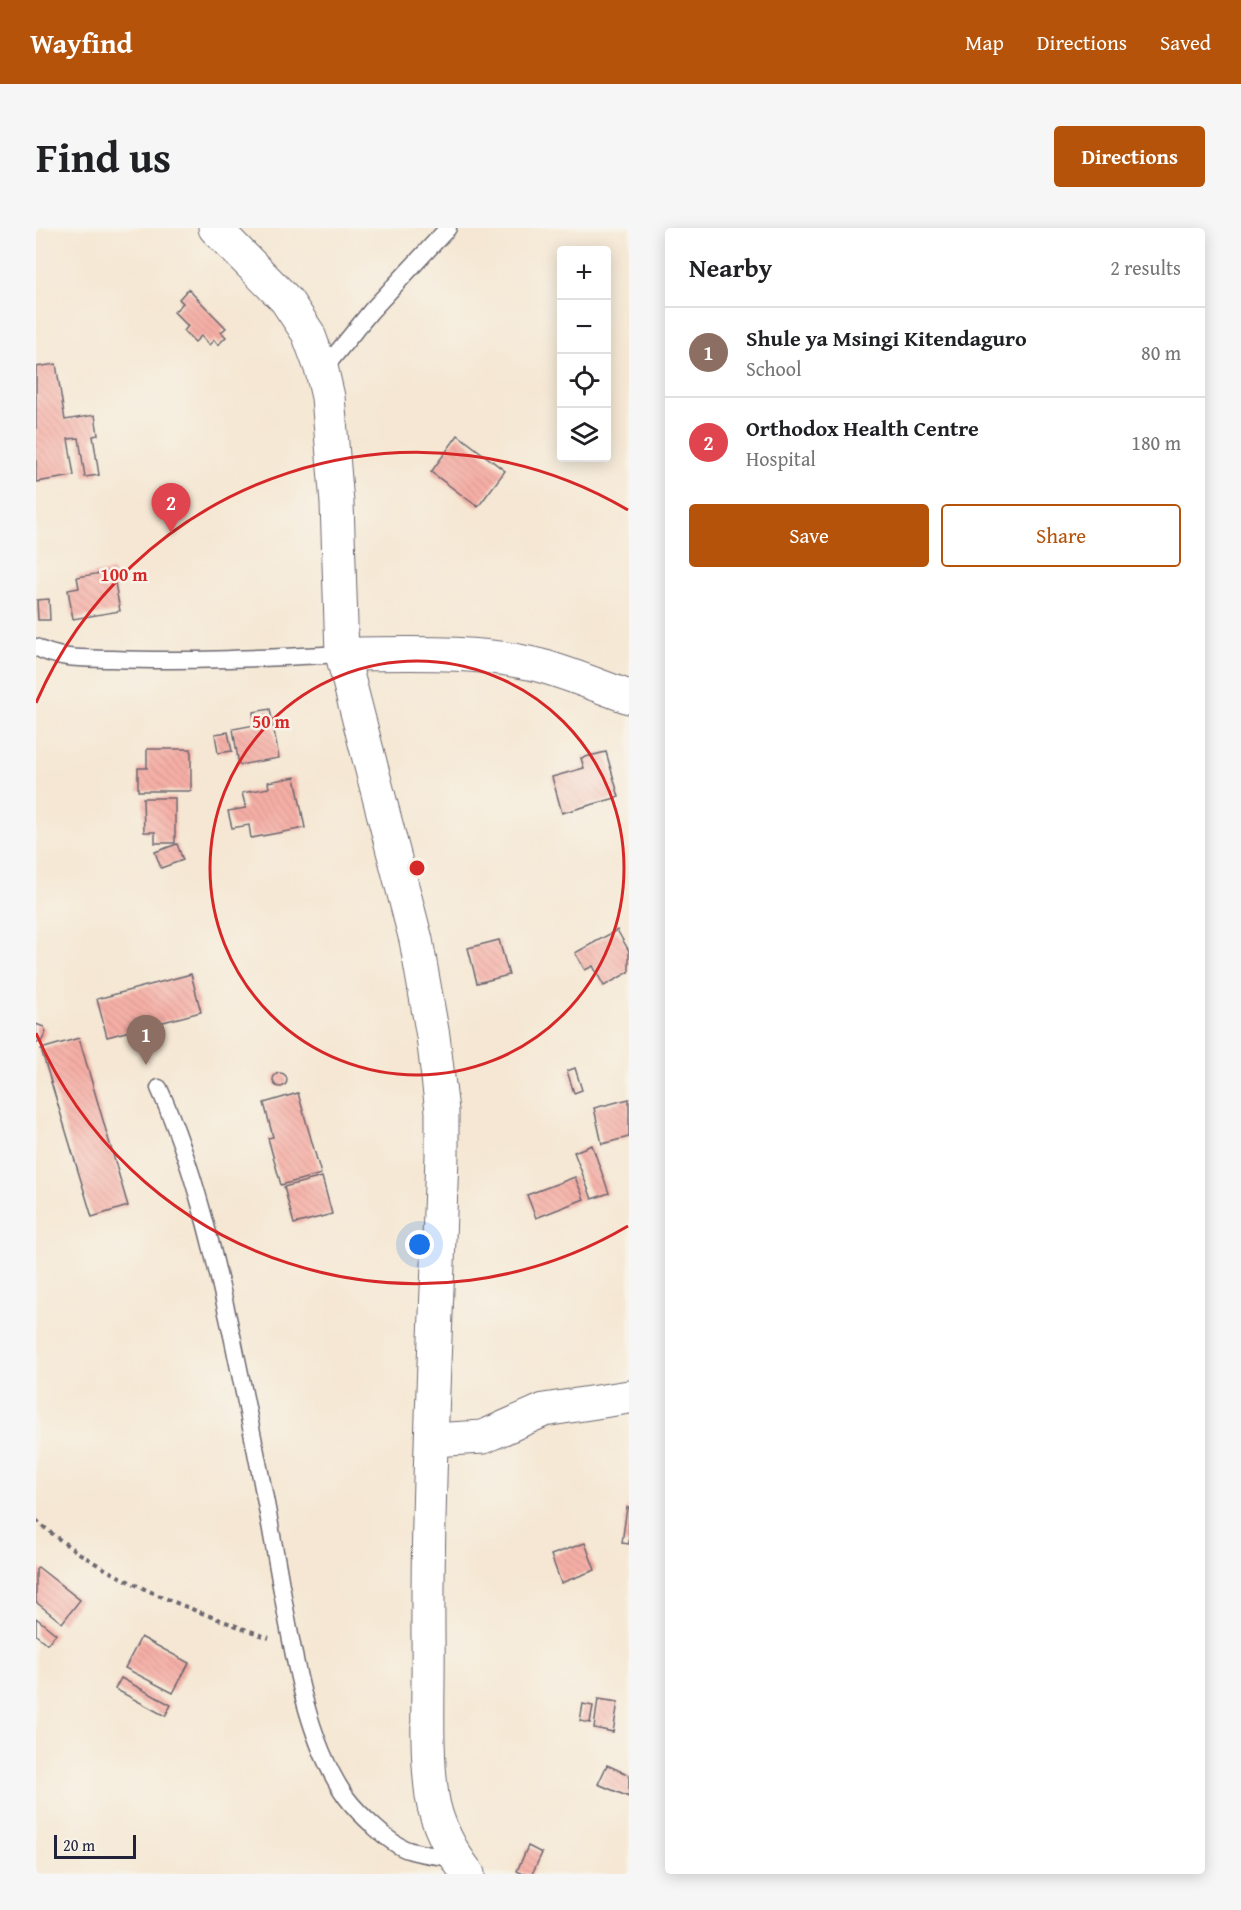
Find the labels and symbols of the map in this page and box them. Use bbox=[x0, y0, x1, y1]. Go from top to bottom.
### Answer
pin: 2 bbox=[152, 484, 190, 533]
text: 100 m bbox=[100, 561, 148, 588]
text: 50 m bbox=[252, 708, 291, 735]
centre of rings bbox=[407, 858, 427, 878]
pin: 1 bbox=[126, 1016, 166, 1065]
your location bbox=[405, 1230, 434, 1259]
scale bar bbox=[54, 1832, 136, 1860]

